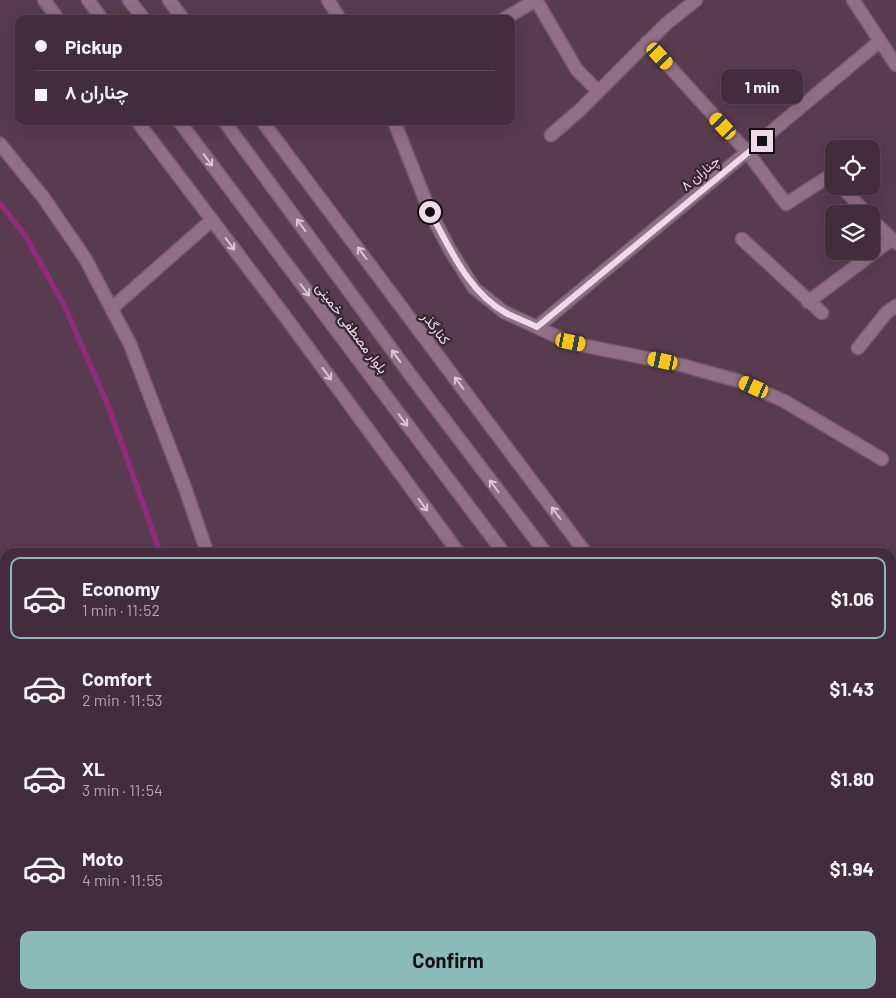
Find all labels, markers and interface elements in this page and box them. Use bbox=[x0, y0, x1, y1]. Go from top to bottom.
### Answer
text: Pickup bbox=[65, 35, 123, 58]
car bbox=[644, 40, 675, 72]
callout: 1 min bbox=[721, 68, 803, 104]
text: 1 min bbox=[744, 77, 780, 96]
text: چناران ۸ bbox=[65, 80, 129, 103]
car bbox=[707, 110, 738, 142]
route end bbox=[751, 130, 773, 152]
map controls bbox=[825, 140, 880, 260]
button: locate bbox=[825, 140, 880, 195]
street label: چناران ۸ bbox=[677, 152, 724, 195]
one-way arrow bbox=[203, 153, 213, 167]
route start bbox=[419, 201, 441, 223]
button: layers bbox=[825, 205, 880, 260]
one-way arrow bbox=[295, 219, 306, 232]
one-way arrow bbox=[224, 237, 235, 250]
one-way arrow bbox=[357, 246, 367, 260]
street label: بلوار مصطفی خمینی bbox=[312, 279, 392, 377]
one-way arrow bbox=[300, 283, 311, 296]
street label: کنارگذر bbox=[417, 307, 454, 348]
car bbox=[554, 332, 587, 352]
one-way arrow bbox=[391, 350, 402, 363]
car bbox=[646, 351, 679, 371]
one-way arrow bbox=[322, 367, 332, 381]
car bbox=[737, 374, 770, 400]
one-way arrow bbox=[453, 377, 464, 390]
one-way arrow bbox=[398, 413, 408, 427]
one-way arrow bbox=[489, 480, 500, 493]
one-way arrow bbox=[418, 498, 428, 512]
one-way arrow bbox=[550, 507, 561, 520]
icon: car bbox=[22, 576, 67, 621]
text: Economy bbox=[82, 577, 160, 600]
text: $1.06 bbox=[831, 587, 874, 610]
text: 1 min · 11:52 bbox=[82, 600, 160, 619]
icon: car bbox=[22, 666, 67, 711]
text: Comfort bbox=[82, 667, 152, 690]
text: $1.43 bbox=[830, 677, 874, 700]
text: 2 min · 11:53 bbox=[82, 690, 163, 709]
icon: car bbox=[22, 756, 67, 801]
text: XL bbox=[82, 757, 105, 780]
text: $1.80 bbox=[830, 767, 874, 790]
text: 3 min · 11:54 bbox=[82, 780, 163, 799]
icon: car bbox=[22, 846, 67, 891]
text: Moto bbox=[82, 847, 124, 870]
text: $1.94 bbox=[830, 857, 874, 880]
text: 4 min · 11:55 bbox=[82, 870, 163, 889]
button: Confirm bbox=[20, 931, 876, 989]

